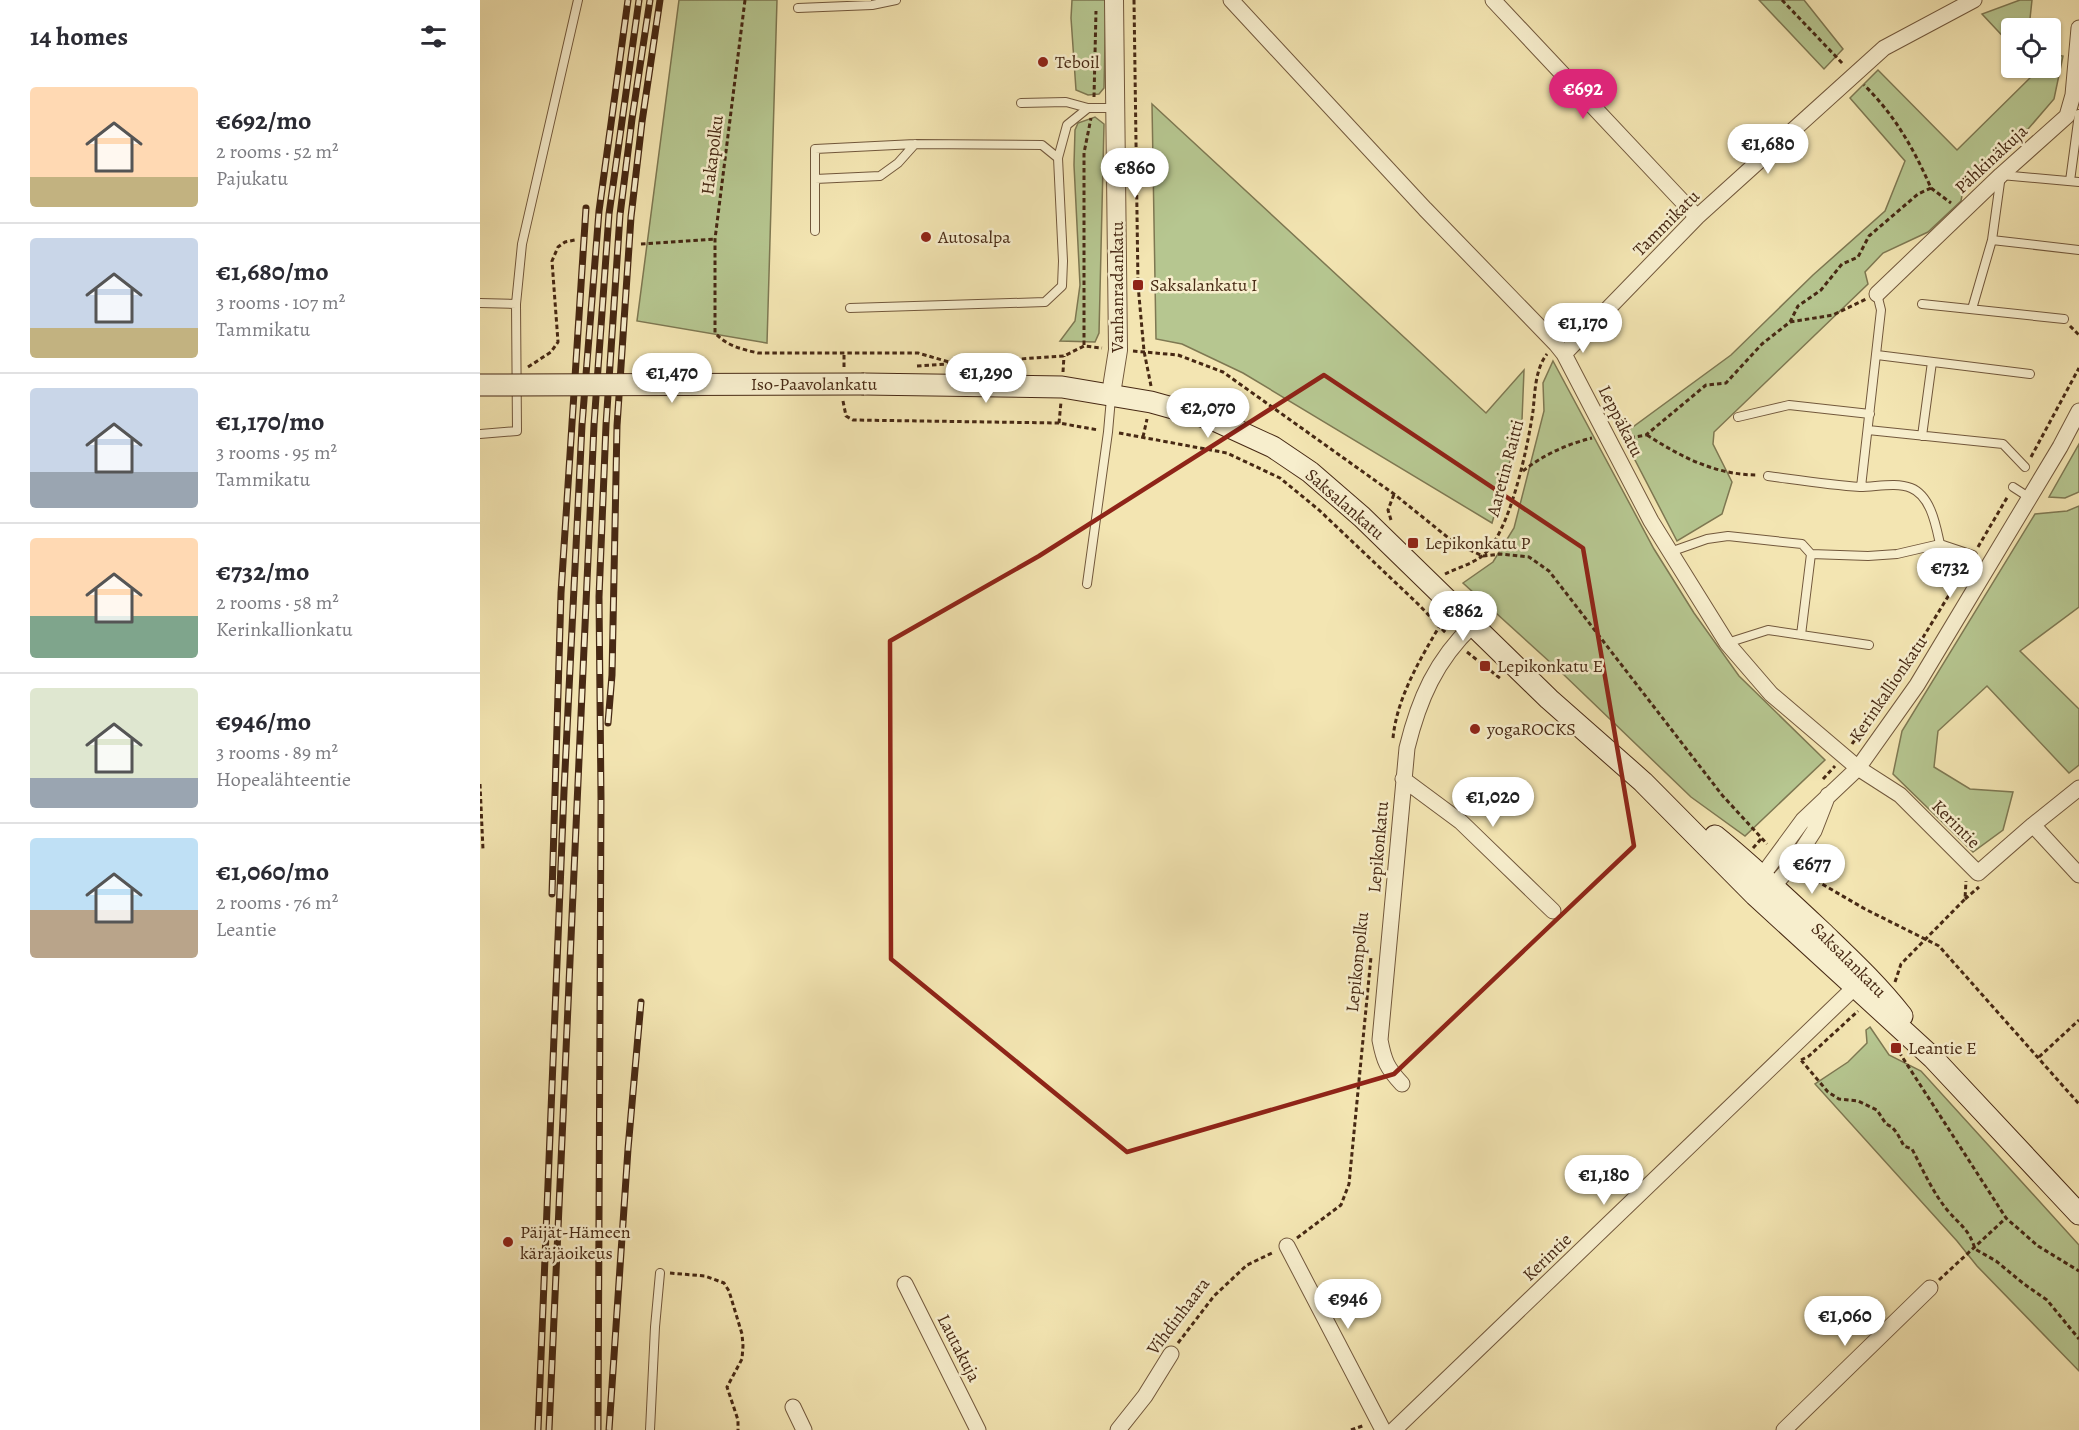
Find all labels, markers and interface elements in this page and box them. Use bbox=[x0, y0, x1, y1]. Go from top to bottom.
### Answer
map controls bbox=[2001, 18, 2061, 78]
button: locate bbox=[2001, 18, 2061, 78]
text: 14 homes bbox=[30, 19, 128, 54]
icon: filters bbox=[417, 20, 450, 53]
place label: Teboil bbox=[1055, 50, 1100, 74]
marker: Teboil bbox=[1036, 55, 1050, 69]
pin: €692 bbox=[1547, 69, 1619, 120]
text: €692 bbox=[1563, 75, 1603, 102]
text: €692/mo bbox=[216, 103, 311, 138]
icon: home bbox=[78, 111, 150, 183]
street label: Hakapolku bbox=[695, 114, 729, 196]
street label: Pähkinäkuja bbox=[1949, 119, 2033, 199]
pin: €1,680 bbox=[1719, 124, 1817, 175]
text: €1,680 bbox=[1741, 130, 1795, 157]
text: 2 rooms · 52 m² bbox=[216, 138, 339, 165]
pin: €860 bbox=[1099, 148, 1171, 199]
text: €860 bbox=[1115, 154, 1155, 181]
text: Pajukatu bbox=[216, 165, 288, 192]
street label: Tammikatu bbox=[1627, 184, 1705, 262]
street label: Vanhanradankatu bbox=[1105, 221, 1129, 354]
place label: Autosalpa bbox=[937, 225, 1011, 249]
marker: Autosalpa bbox=[919, 230, 933, 244]
text: €1,680/mo bbox=[216, 254, 329, 289]
icon: home bbox=[78, 262, 150, 334]
place label: Saksalankatu I bbox=[1150, 273, 1258, 297]
marker: Saksalankatu I bbox=[1131, 278, 1145, 292]
text: 3 rooms · 107 m² bbox=[216, 289, 345, 316]
pin: €1,170 bbox=[1534, 303, 1632, 354]
text: €1,170 bbox=[1558, 309, 1608, 336]
text: Tammikatu bbox=[216, 316, 310, 343]
pin: €1,470 bbox=[623, 353, 721, 404]
pin: €1,290 bbox=[937, 353, 1035, 404]
text: €1,470 bbox=[646, 359, 698, 386]
text: €1,290 bbox=[960, 359, 1013, 386]
street label: Iso-Paavolankatu bbox=[751, 372, 878, 396]
street label: Leppäkatu bbox=[1593, 381, 1649, 461]
pin: €2,070 bbox=[1159, 388, 1257, 439]
text: €2,070 bbox=[1180, 394, 1236, 421]
text: €1,170/mo bbox=[216, 404, 324, 439]
icon: home bbox=[78, 412, 150, 484]
street label: Aaretin Raitti bbox=[1480, 417, 1529, 520]
text: 3 rooms · 95 m² bbox=[216, 439, 337, 466]
street label: Saksalankatu bbox=[1300, 463, 1390, 545]
text: Tammikatu bbox=[216, 466, 310, 493]
place label: Lepikonkatu P bbox=[1425, 531, 1530, 555]
marker: Lepikonkatu P bbox=[1406, 536, 1420, 550]
pin: €732 bbox=[1914, 548, 1986, 599]
text: €732/mo bbox=[216, 554, 310, 589]
text: €732 bbox=[1931, 554, 1969, 581]
icon: home bbox=[78, 562, 150, 634]
text: 2 rooms · 58 m² bbox=[216, 589, 339, 616]
pin: €862 bbox=[1427, 591, 1499, 642]
text: €862 bbox=[1443, 597, 1483, 624]
text: Kerinkallionkatu bbox=[216, 616, 353, 643]
street label: Kerinkallionkatu bbox=[1844, 631, 1932, 747]
place label: Lepikonkatu E bbox=[1497, 654, 1603, 678]
marker: Lepikonkatu E bbox=[1478, 659, 1492, 673]
text: €946/mo bbox=[216, 704, 311, 739]
icon: home bbox=[78, 712, 150, 784]
place label: yogaROCKS bbox=[1486, 717, 1576, 741]
marker: yogaROCKS bbox=[1468, 722, 1482, 736]
text: 3 rooms · 89 m² bbox=[216, 739, 338, 766]
text: Hopealähteentie bbox=[216, 766, 351, 793]
pin: €1,020 bbox=[1444, 777, 1542, 828]
text: €1,020 bbox=[1466, 783, 1520, 810]
street label: Kerintie bbox=[1926, 794, 1986, 854]
street label: Lepikonkatu bbox=[1362, 800, 1394, 894]
pin: €677 bbox=[1776, 844, 1848, 895]
text: €677 bbox=[1793, 850, 1831, 877]
text: €1,060/mo bbox=[216, 854, 329, 889]
icon: home bbox=[78, 862, 150, 934]
text: 2 rooms · 76 m² bbox=[216, 889, 338, 916]
street label: Lepikonpolku bbox=[1340, 910, 1374, 1013]
text: Leantie bbox=[216, 916, 277, 943]
street label: Saksalankatu bbox=[1806, 917, 1892, 1003]
place label: Leantie E bbox=[1908, 1036, 1977, 1060]
marker: Leantie E bbox=[1889, 1041, 1903, 1055]
pin: €1,180 bbox=[1555, 1155, 1653, 1206]
text: €1,180 bbox=[1579, 1161, 1629, 1188]
place label: Päijät-Hämeen käräjäoikeus bbox=[520, 1220, 631, 1265]
street label: Kerintie bbox=[1517, 1228, 1577, 1286]
marker: Päijät-Hämeen käräjäoikeus bbox=[501, 1235, 515, 1249]
street label: Vihdinhaara bbox=[1140, 1272, 1215, 1360]
pin: €946 bbox=[1312, 1279, 1384, 1330]
text: €946 bbox=[1328, 1285, 1368, 1312]
pin: €1,060 bbox=[1796, 1296, 1894, 1347]
text: €1,060 bbox=[1818, 1302, 1872, 1329]
street label: Lautakuja bbox=[932, 1310, 987, 1387]

